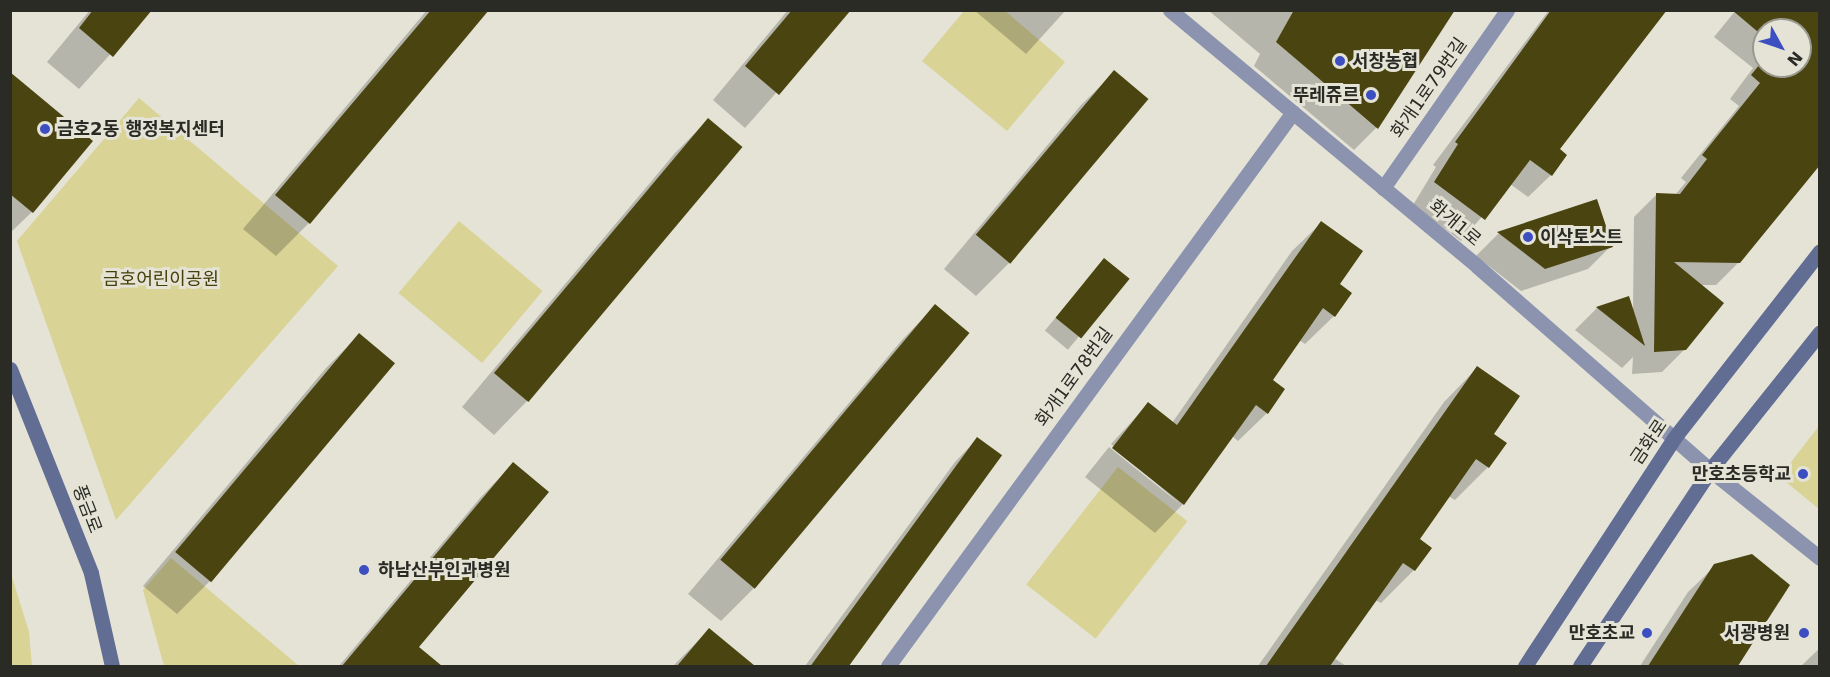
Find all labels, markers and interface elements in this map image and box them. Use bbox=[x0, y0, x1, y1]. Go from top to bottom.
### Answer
north arrow bbox=[1752, 18, 1812, 78]
street label: 화개1로79번길 bbox=[1387, 34, 1471, 142]
text: N bbox=[1783, 47, 1806, 70]
place label: 서창농협 bbox=[1352, 50, 1418, 72]
marker: 서창농협 bbox=[1333, 54, 1347, 68]
place label: 뚜레쥬르 bbox=[1293, 84, 1359, 106]
marker: 뚜레쥬르 bbox=[1364, 88, 1378, 102]
place label: 금호2동 행정복지센터 bbox=[57, 118, 225, 140]
marker: 금호2동 행정복지센터 bbox=[38, 122, 52, 136]
street label: 화개1로 bbox=[1425, 195, 1485, 251]
place label: 이삭토스트 bbox=[1540, 226, 1623, 248]
marker: 이삭토스트 bbox=[1521, 230, 1535, 244]
park label: 금호어린이공원 bbox=[103, 268, 219, 290]
street label: 화개1로78번길 bbox=[1031, 323, 1117, 431]
street label: 금화로 bbox=[1626, 415, 1672, 469]
place label: 만호초등학교 bbox=[1692, 463, 1791, 485]
marker: 만호초등학교 bbox=[1796, 467, 1810, 481]
street label: 풍금로 bbox=[68, 482, 106, 536]
place label: 하남산부인과병원 bbox=[378, 559, 510, 581]
marker: 하남산부인과병원 bbox=[355, 561, 373, 579]
place label: 만호초교 bbox=[1569, 622, 1635, 644]
place label: 서광병원 bbox=[1724, 622, 1790, 644]
marker: 서광병원 bbox=[1795, 624, 1813, 642]
marker: 만호초교 bbox=[1640, 626, 1654, 640]

